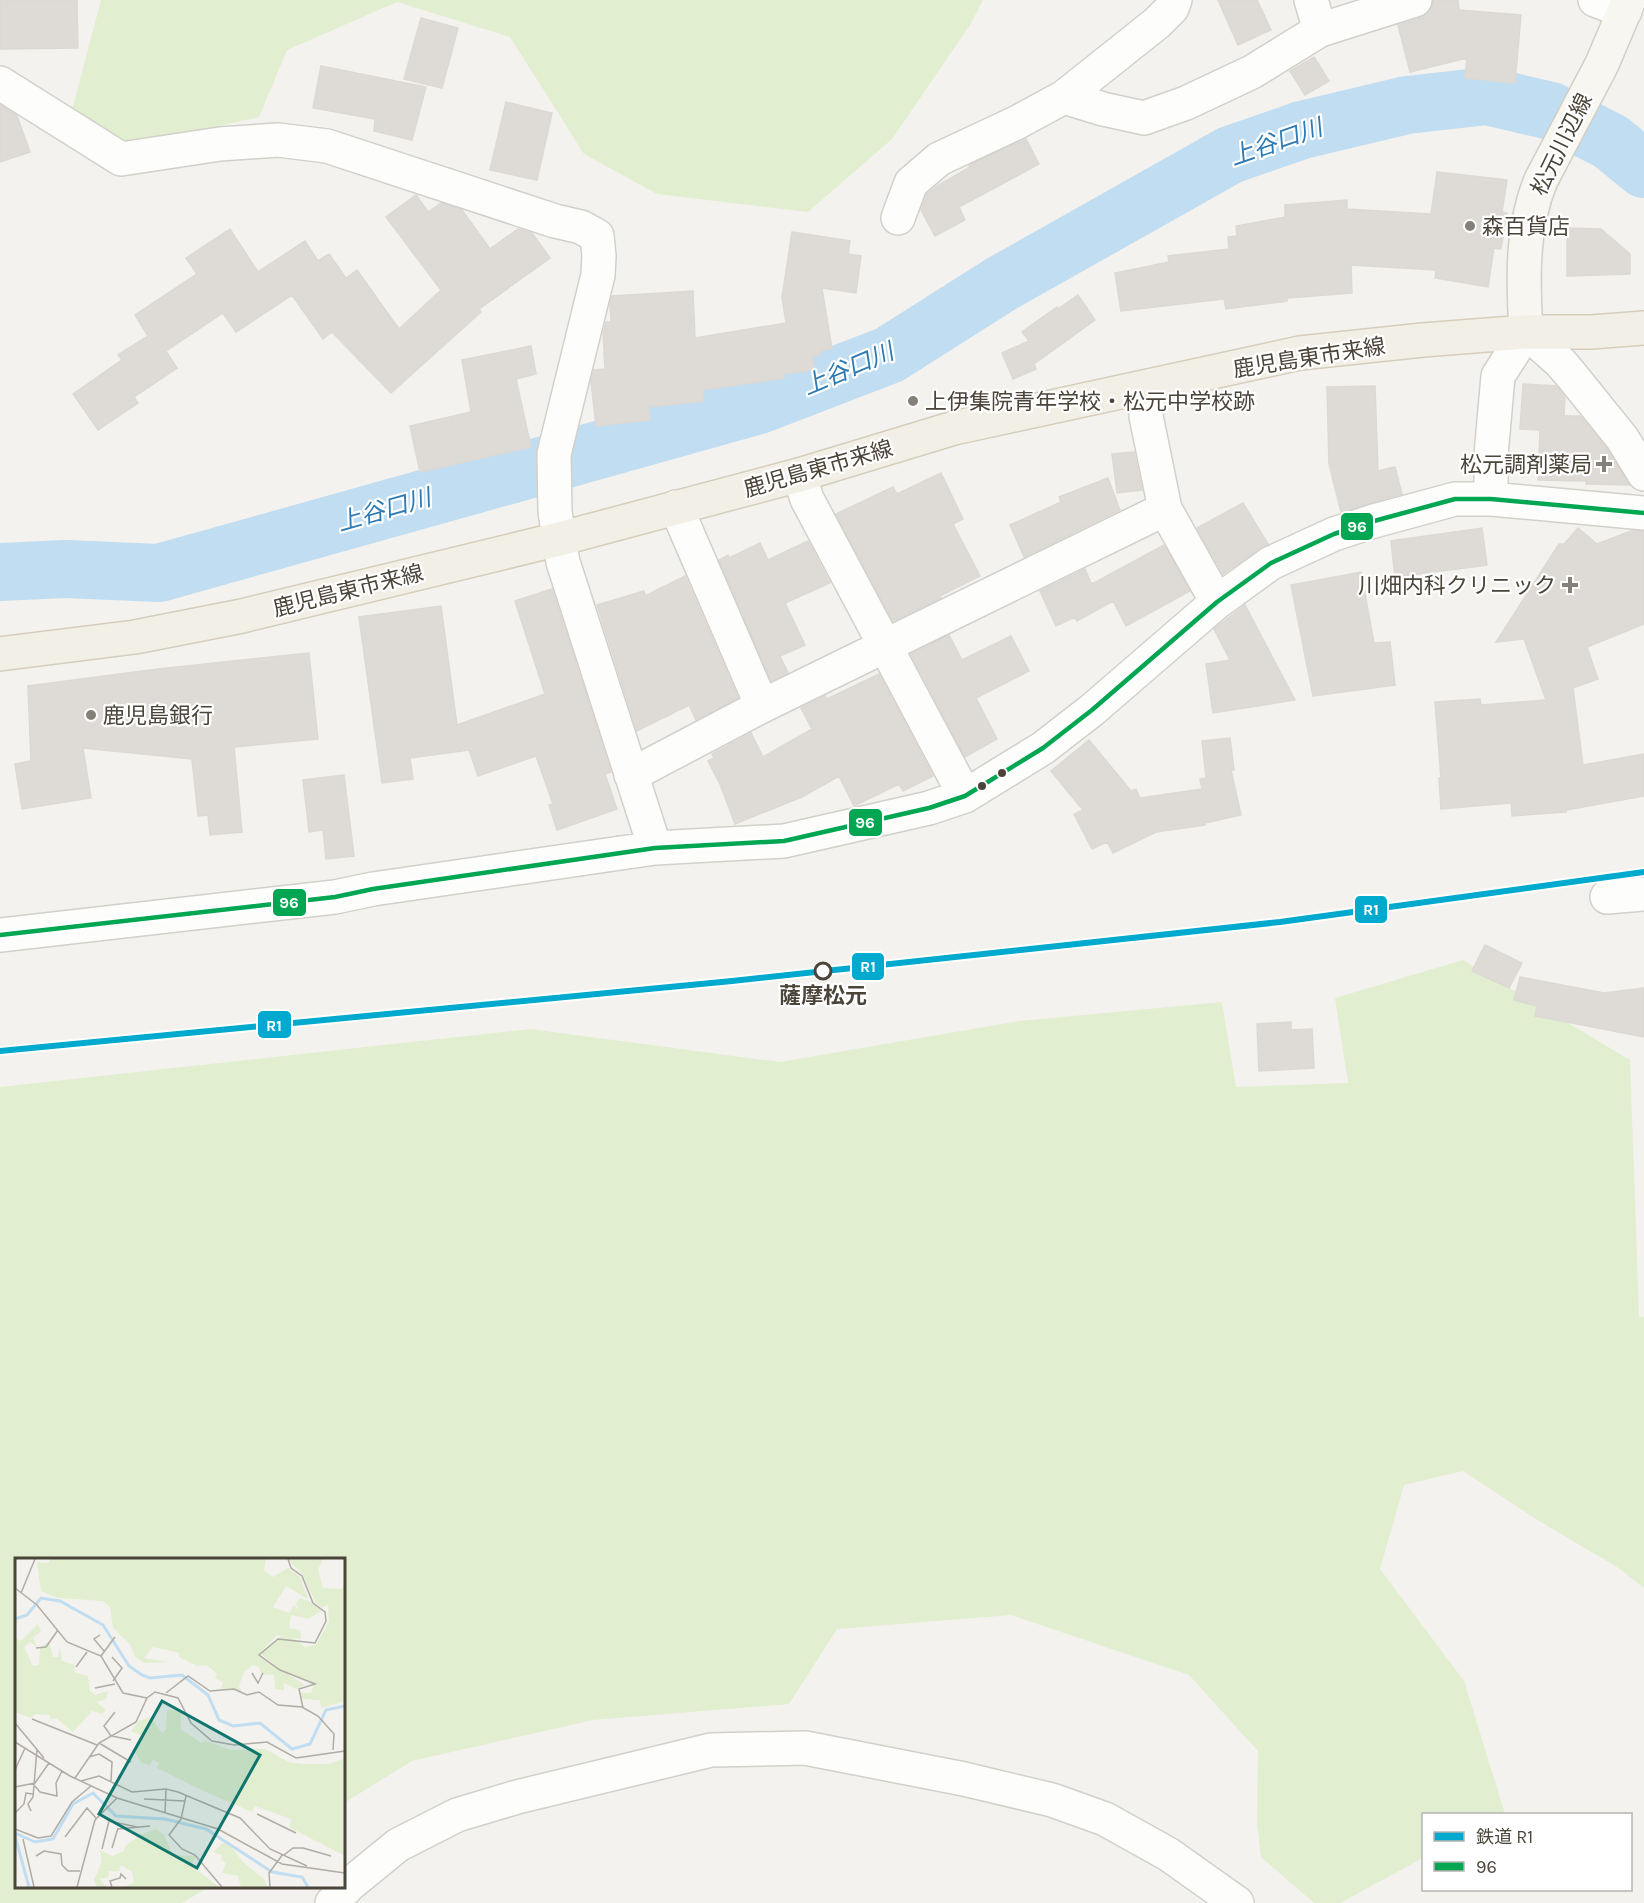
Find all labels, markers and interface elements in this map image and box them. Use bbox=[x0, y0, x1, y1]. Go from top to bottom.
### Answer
street label: 松元川辺線 bbox=[1526, 89, 1598, 200]
water label: 上谷口川 bbox=[1226, 112, 1329, 171]
place label: 森百貨店 bbox=[1482, 214, 1570, 240]
marker: 森百貨店 bbox=[1463, 219, 1477, 233]
street label: 鹿児島東市来線 bbox=[1231, 333, 1387, 383]
water label: 上谷口川 bbox=[798, 336, 900, 401]
place label: 上伊集院青年学校・松元中学校跡 bbox=[925, 389, 1255, 415]
marker: 上伊集院青年学校・松元中学校跡 bbox=[906, 394, 920, 408]
street label: 鹿児島東市来線 bbox=[741, 435, 896, 503]
place label: 松元調剤薬局 bbox=[1460, 452, 1592, 478]
marker: 松元調剤薬局 bbox=[1597, 457, 1611, 471]
water label: 上谷口川 bbox=[334, 482, 437, 537]
line badge: 96 bbox=[1340, 512, 1374, 541]
text: 96 bbox=[1347, 517, 1367, 536]
street label: 鹿児島東市来線 bbox=[270, 560, 426, 622]
place label: 川畑内科クリニック bbox=[1358, 573, 1556, 599]
marker: 川畑内科クリニック bbox=[1561, 576, 1579, 594]
place label: 鹿児島銀行 bbox=[103, 703, 213, 729]
marker: 鹿児島銀行 bbox=[84, 708, 98, 722]
unlabelled marker bbox=[996, 767, 1008, 779]
unlabelled marker bbox=[976, 780, 988, 792]
line badge: 96 bbox=[848, 808, 883, 837]
text: 96 bbox=[855, 813, 875, 832]
line badge: 96 bbox=[272, 888, 307, 917]
text: 96 bbox=[279, 893, 299, 912]
line badge: R1 bbox=[1354, 895, 1388, 924]
text: R1 bbox=[1363, 900, 1379, 919]
line badge: R1 bbox=[851, 952, 885, 981]
text: R1 bbox=[860, 957, 876, 976]
marker: 薩摩松元 bbox=[814, 962, 832, 980]
place label: 薩摩松元 bbox=[779, 983, 867, 1009]
line badge: R1 bbox=[257, 1010, 292, 1039]
text: R1 bbox=[266, 1016, 282, 1035]
inset map bbox=[15, 1558, 345, 1888]
legend bbox=[1422, 1813, 1632, 1891]
text: 鉄道 R1 bbox=[1476, 1826, 1533, 1848]
text: 96 bbox=[1476, 1856, 1497, 1878]

